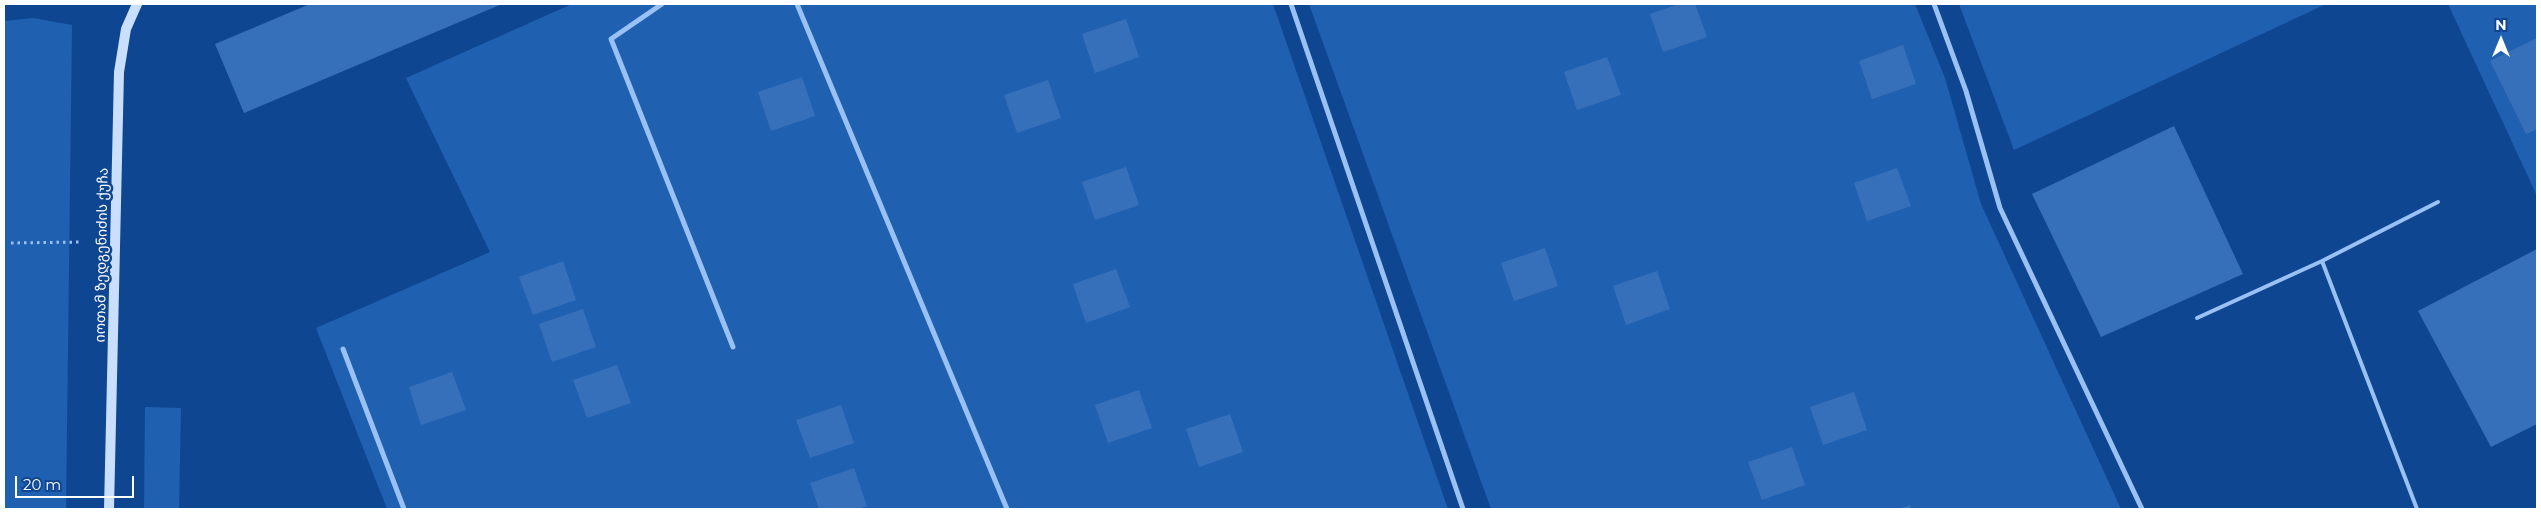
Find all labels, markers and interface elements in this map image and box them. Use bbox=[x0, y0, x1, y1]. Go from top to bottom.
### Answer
north arrow bbox=[2476, 15, 2526, 65]
text: N bbox=[2495, 16, 2507, 34]
street label: იოთამ ზედგენიძის ქუჩა bbox=[92, 168, 112, 342]
scale bar bbox=[18, 466, 136, 498]
text: 20 m bbox=[23, 475, 61, 494]

